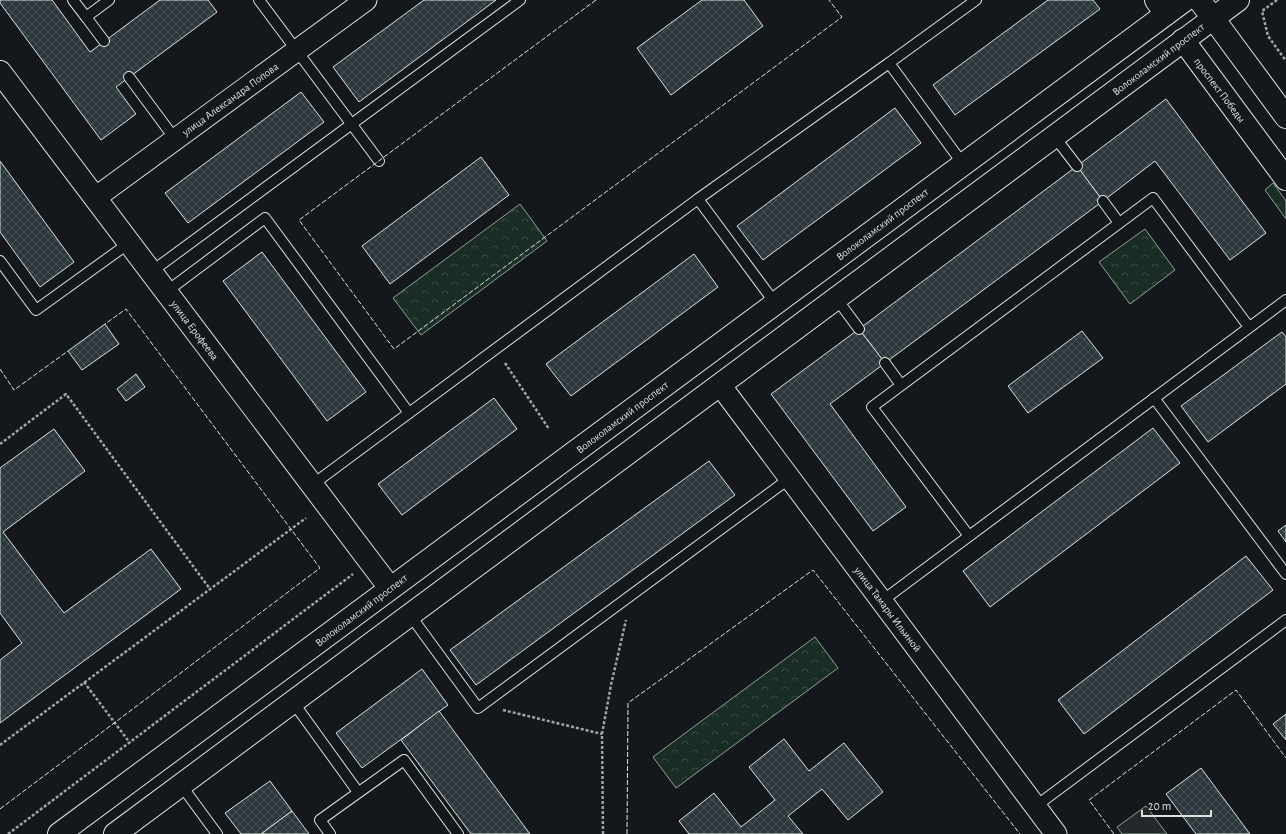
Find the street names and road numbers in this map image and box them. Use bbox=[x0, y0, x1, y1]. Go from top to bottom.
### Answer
street label: Волоколамский проспект bbox=[1110, 21, 1206, 98]
street label: проспект Победы bbox=[1192, 56, 1247, 125]
street label: улица Александра Попова bbox=[179, 61, 280, 139]
street label: Волоколамский проспект bbox=[834, 186, 930, 263]
street label: улица Ерофеева bbox=[168, 298, 221, 362]
street label: Волоколамский проспект bbox=[574, 379, 670, 456]
street label: улица Тамары Ильиной bbox=[852, 564, 923, 654]
street label: Волоколамский проспект bbox=[313, 572, 409, 649]

